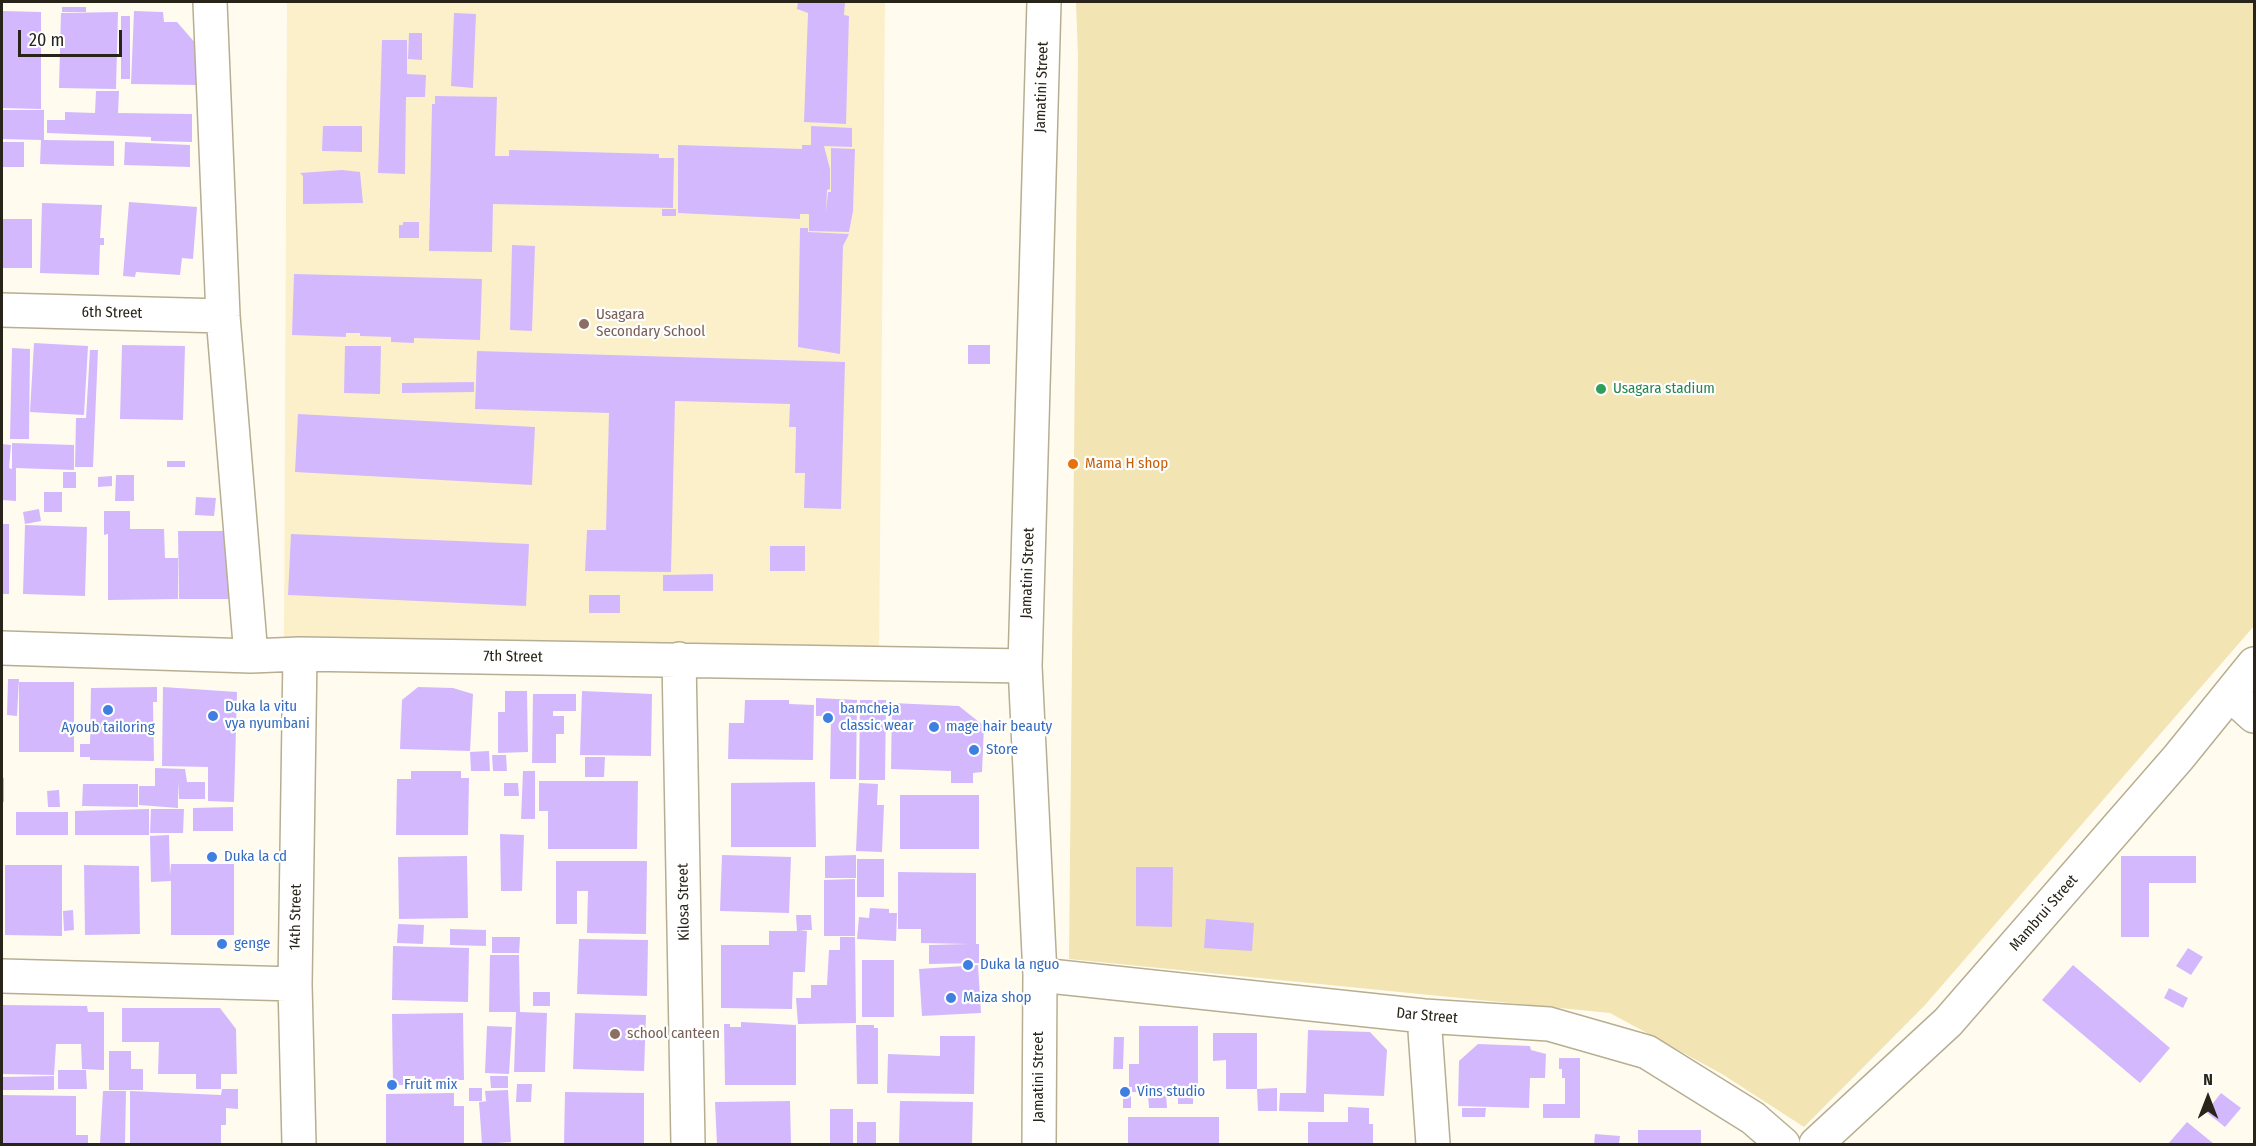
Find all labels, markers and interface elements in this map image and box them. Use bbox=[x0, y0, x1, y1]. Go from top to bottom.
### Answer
scale bar bbox=[21, 18, 124, 56]
text: 20 m bbox=[29, 29, 64, 51]
street label: Jamatini Street bbox=[1031, 41, 1053, 133]
street label: 6th Street bbox=[82, 303, 142, 323]
place label: Usagara Secondary School bbox=[596, 306, 705, 341]
marker: Usagara Secondary School bbox=[577, 317, 591, 331]
place label: Usagara stadium bbox=[1613, 380, 1715, 398]
marker: Usagara stadium bbox=[1594, 382, 1608, 396]
place label: Mama H shop bbox=[1085, 455, 1168, 473]
marker: Mama H shop bbox=[1066, 457, 1080, 471]
street label: Jamatini Street bbox=[1017, 527, 1039, 619]
street label: 7th Street bbox=[483, 647, 543, 667]
place label: Duka la vitu vya nyumbani bbox=[225, 698, 310, 733]
place label: bamcheja classic wear bbox=[840, 700, 914, 735]
marker: Ayoub tailoring bbox=[101, 703, 115, 717]
marker: Duka la vitu vya nyumbani bbox=[206, 709, 220, 723]
marker: bamcheja classic wear bbox=[821, 711, 835, 725]
place label: mage hair beauty bbox=[946, 718, 1052, 736]
place label: Ayoub tailoring bbox=[61, 719, 155, 737]
marker: mage hair beauty bbox=[927, 720, 941, 734]
place label: Store bbox=[986, 741, 1018, 759]
marker: Store bbox=[967, 743, 981, 757]
place label: Duka la cd bbox=[224, 848, 287, 866]
marker: Duka la cd bbox=[205, 850, 219, 864]
street label: Kilosa Street bbox=[674, 863, 694, 941]
street label: Mambrui Street bbox=[2006, 871, 2082, 955]
street label: 14th Street bbox=[286, 884, 306, 950]
place label: genge bbox=[234, 935, 270, 953]
marker: genge bbox=[215, 937, 229, 951]
place label: Duka la nguo bbox=[980, 956, 1059, 974]
marker: Duka la nguo bbox=[961, 958, 975, 972]
place label: Maiza shop bbox=[963, 989, 1032, 1007]
marker: Maiza shop bbox=[944, 991, 958, 1005]
street label: Dar Street bbox=[1396, 1004, 1458, 1028]
place label: school canteen bbox=[627, 1025, 720, 1043]
marker: school canteen bbox=[608, 1027, 622, 1041]
street label: Jamatini Street bbox=[1030, 1031, 1048, 1123]
north arrow bbox=[2178, 1068, 2238, 1128]
text: N bbox=[2203, 1070, 2213, 1089]
place label: Fruit mix bbox=[404, 1076, 457, 1094]
marker: Fruit mix bbox=[385, 1078, 399, 1092]
place label: Vins studio bbox=[1137, 1083, 1205, 1101]
marker: Vins studio bbox=[1118, 1085, 1132, 1099]

